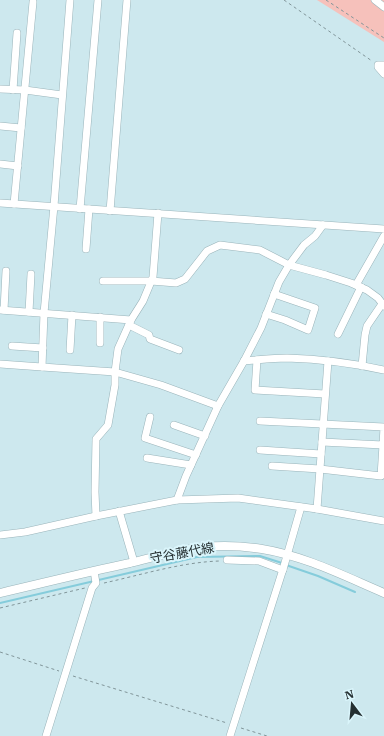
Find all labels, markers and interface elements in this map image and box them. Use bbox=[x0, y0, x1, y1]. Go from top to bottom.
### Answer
street label: 守谷藤代線 bbox=[149, 539, 215, 567]
north arrow bbox=[332, 684, 372, 724]
text: N bbox=[343, 686, 356, 702]

